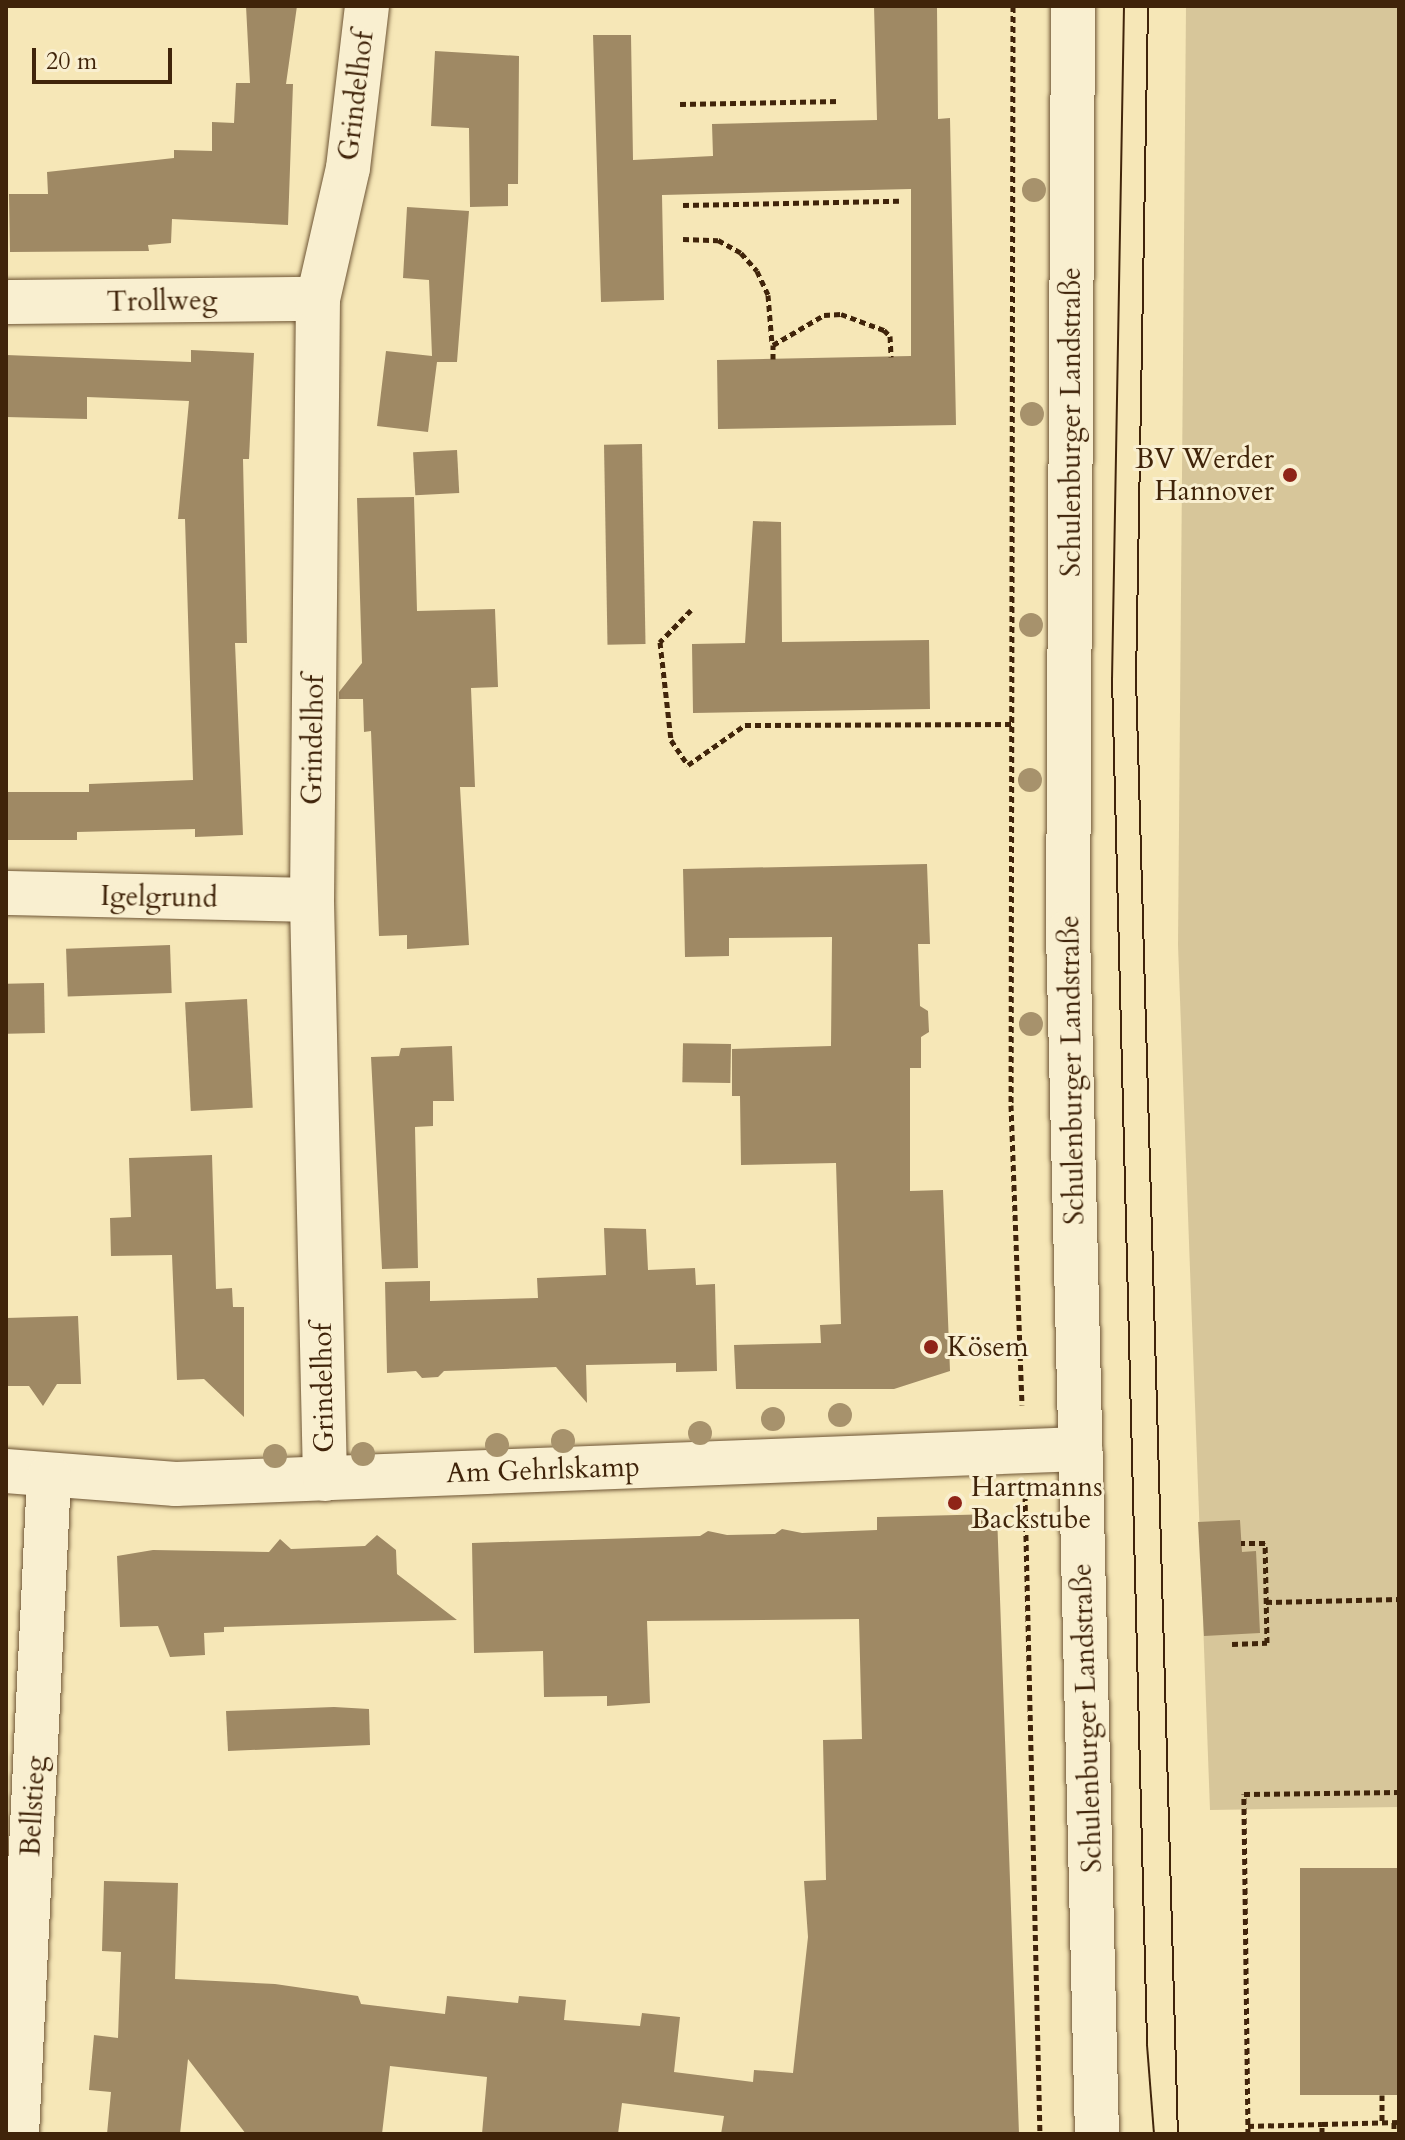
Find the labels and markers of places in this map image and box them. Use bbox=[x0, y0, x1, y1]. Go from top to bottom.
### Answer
place label: BV Werder Hannover bbox=[1135, 442, 1274, 508]
marker: BV Werder Hannover bbox=[1281, 466, 1299, 484]
place label: Kösem bbox=[947, 1330, 1029, 1364]
marker: Kösem bbox=[922, 1338, 940, 1356]
place label: Hartmanns Backstube bbox=[971, 1470, 1103, 1536]
marker: Hartmanns Backstube bbox=[946, 1494, 964, 1512]

